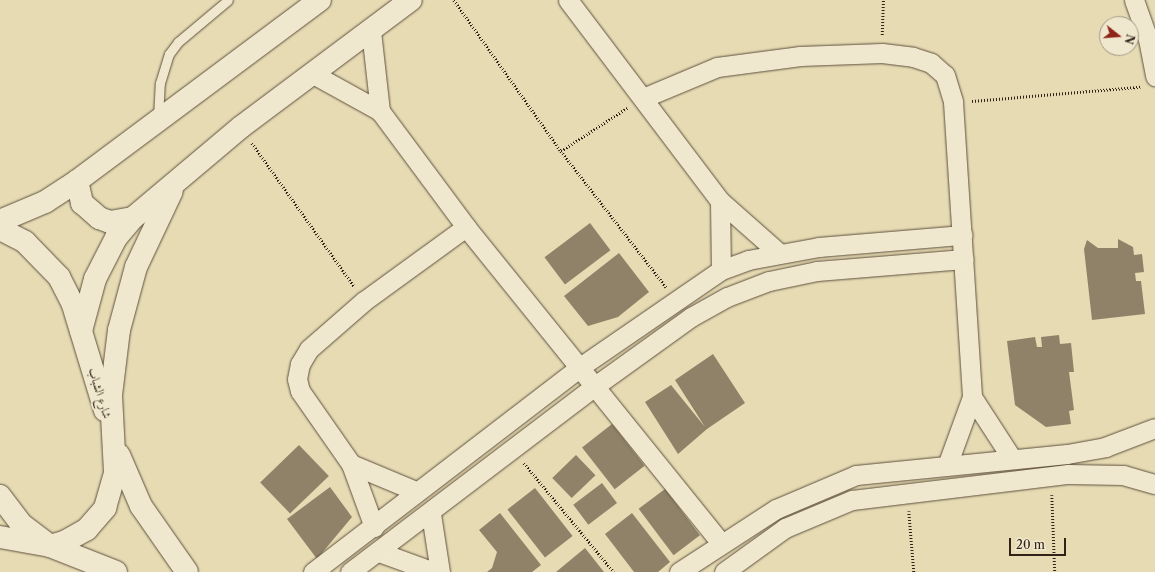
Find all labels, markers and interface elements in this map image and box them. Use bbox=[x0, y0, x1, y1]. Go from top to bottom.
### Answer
north arrow bbox=[1099, 16, 1139, 56]
text: N bbox=[1121, 33, 1138, 46]
street label: شارع الشباب bbox=[85, 366, 115, 420]
scale bar bbox=[1011, 530, 1068, 556]
text: 20 m bbox=[1016, 537, 1045, 552]

